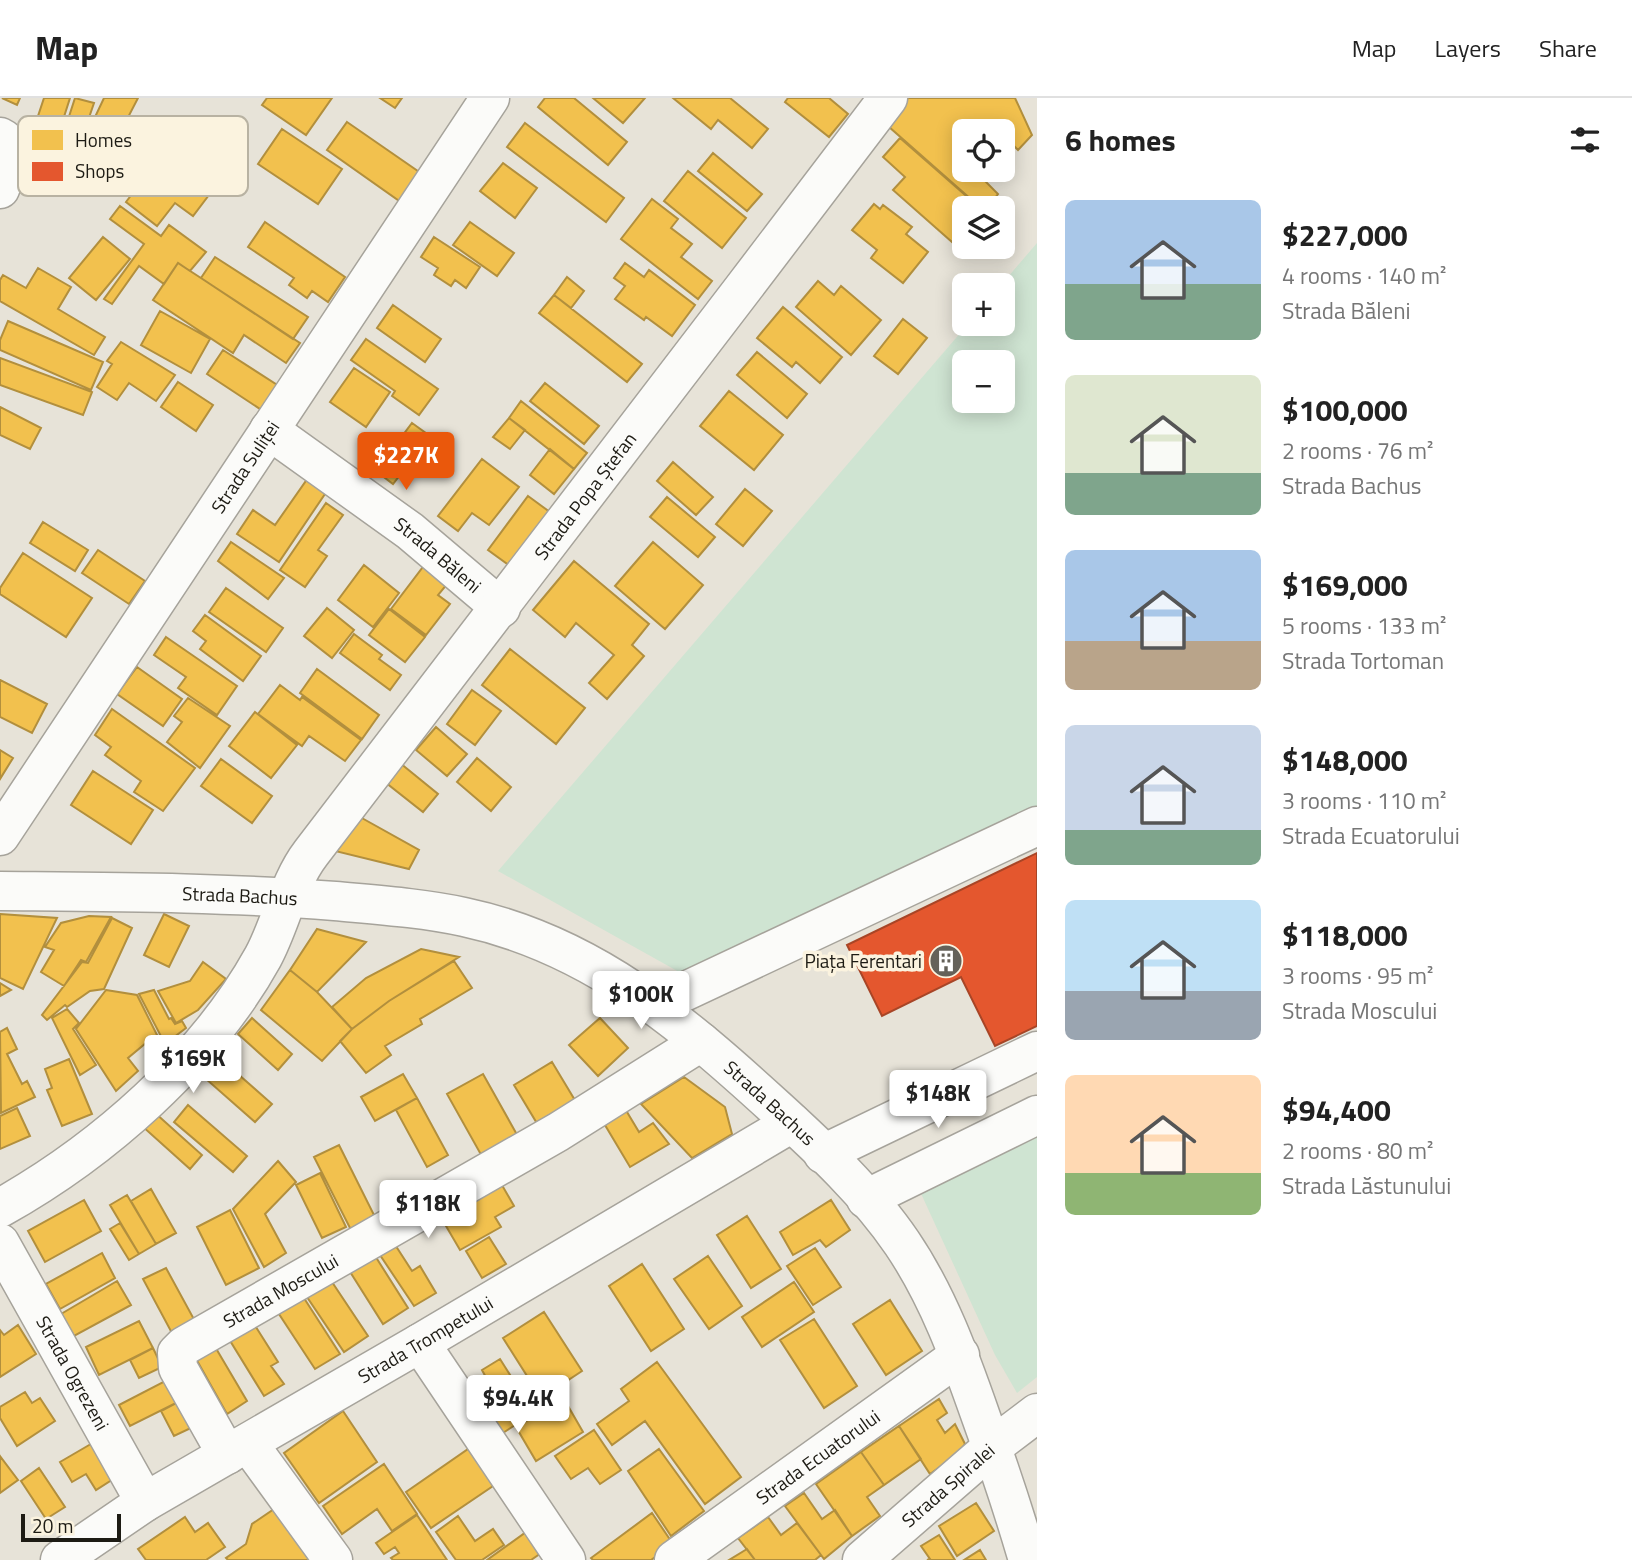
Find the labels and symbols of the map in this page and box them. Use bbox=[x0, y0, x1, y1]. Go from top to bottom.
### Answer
legend bbox=[18, 116, 248, 196]
text: Homes bbox=[75, 125, 132, 154]
text: Shops bbox=[75, 156, 125, 185]
street label: Strada Suliței bbox=[203, 414, 286, 519]
street label: Strada Popa Ștefan bbox=[527, 426, 643, 566]
pin: $227K bbox=[357, 432, 455, 492]
street label: Strada Băleni bbox=[388, 509, 488, 600]
street label: Strada Bachus bbox=[182, 878, 299, 912]
building icon: Piața Ferentari bbox=[927, 942, 965, 980]
place label: Piața Ferentari bbox=[804, 946, 922, 975]
pin: $100K bbox=[592, 972, 690, 1031]
pin: $169K bbox=[144, 1035, 242, 1095]
street label: Strada Bachus bbox=[718, 1053, 823, 1152]
pin: $148K bbox=[889, 1070, 987, 1130]
pin: $118K bbox=[379, 1180, 477, 1240]
street label: Strada Moscului bbox=[217, 1246, 343, 1335]
street label: Strada Trompetului bbox=[352, 1288, 498, 1390]
street label: Strada Ogrezeni bbox=[29, 1310, 117, 1436]
pin: $94.4K bbox=[461, 1376, 575, 1435]
street label: Strada Ecuatorului bbox=[749, 1402, 886, 1511]
street label: Strada Spiralei bbox=[895, 1436, 1001, 1534]
scale bar bbox=[21, 1511, 121, 1543]

